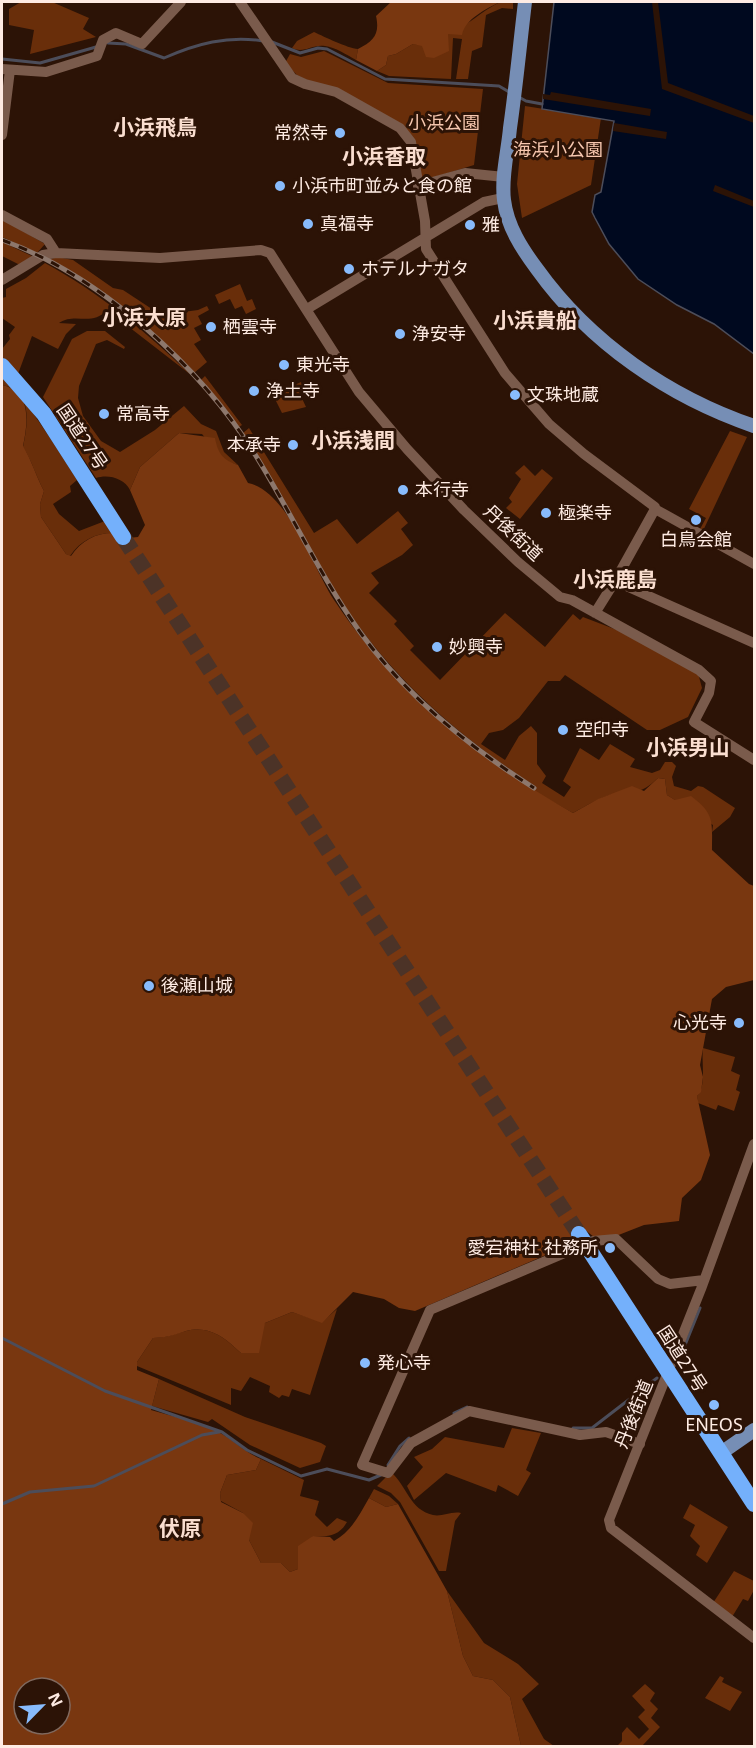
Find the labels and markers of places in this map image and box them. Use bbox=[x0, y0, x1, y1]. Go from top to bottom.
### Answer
place label: 常然寺 bbox=[274, 120, 328, 144]
marker: 常然寺 bbox=[333, 126, 347, 140]
place label: 小浜市町並みと食の館 bbox=[292, 173, 472, 197]
marker: 小浜市町並みと食の館 bbox=[273, 179, 287, 193]
place label: 真福寺 bbox=[320, 211, 374, 235]
place label: 雅 bbox=[482, 212, 500, 236]
marker: 真福寺 bbox=[301, 217, 315, 231]
marker: 雅 bbox=[463, 218, 477, 232]
place label: ホテルナガタ bbox=[361, 256, 469, 280]
marker: ホテルナガタ bbox=[342, 262, 356, 276]
place label: 栖雲寺 bbox=[223, 314, 277, 338]
marker: 栖雲寺 bbox=[204, 320, 218, 334]
place label: 浄安寺 bbox=[412, 321, 466, 345]
marker: 浄安寺 bbox=[393, 327, 407, 341]
place label: 東光寺 bbox=[296, 352, 350, 376]
marker: 東光寺 bbox=[277, 358, 291, 372]
place label: 浄土寺 bbox=[266, 378, 320, 402]
place label: 文珠地蔵 bbox=[527, 382, 599, 406]
marker: 浄土寺 bbox=[247, 384, 261, 398]
marker: 文珠地蔵 bbox=[508, 388, 522, 402]
place label: 常高寺 bbox=[116, 401, 170, 425]
marker: 常高寺 bbox=[97, 407, 111, 421]
place label: 本承寺 bbox=[227, 432, 281, 456]
marker: 本承寺 bbox=[286, 438, 300, 452]
place label: 本行寺 bbox=[415, 477, 469, 501]
marker: 本行寺 bbox=[396, 483, 410, 497]
place label: 極楽寺 bbox=[558, 500, 612, 524]
marker: 極楽寺 bbox=[539, 506, 553, 520]
marker: 白鳥会館 bbox=[689, 513, 703, 527]
place label: 白鳥会館 bbox=[660, 527, 732, 551]
place label: 妙興寺 bbox=[449, 634, 503, 658]
marker: 妙興寺 bbox=[430, 640, 444, 654]
place label: 空印寺 bbox=[575, 717, 629, 741]
marker: 空印寺 bbox=[556, 723, 570, 737]
place label: 後瀬山城 bbox=[161, 973, 233, 997]
marker: 後瀬山城 bbox=[142, 979, 156, 993]
place label: 心光寺 bbox=[673, 1010, 727, 1034]
marker: 心光寺 bbox=[732, 1016, 746, 1030]
place label: 愛宕神社 社務所 bbox=[467, 1235, 598, 1259]
marker: 愛宕神社 社務所 bbox=[603, 1241, 617, 1255]
place label: 発心寺 bbox=[377, 1350, 431, 1374]
marker: 発心寺 bbox=[358, 1356, 372, 1370]
marker: ENEOS bbox=[707, 1398, 721, 1412]
place label: ENEOS bbox=[685, 1412, 743, 1436]

